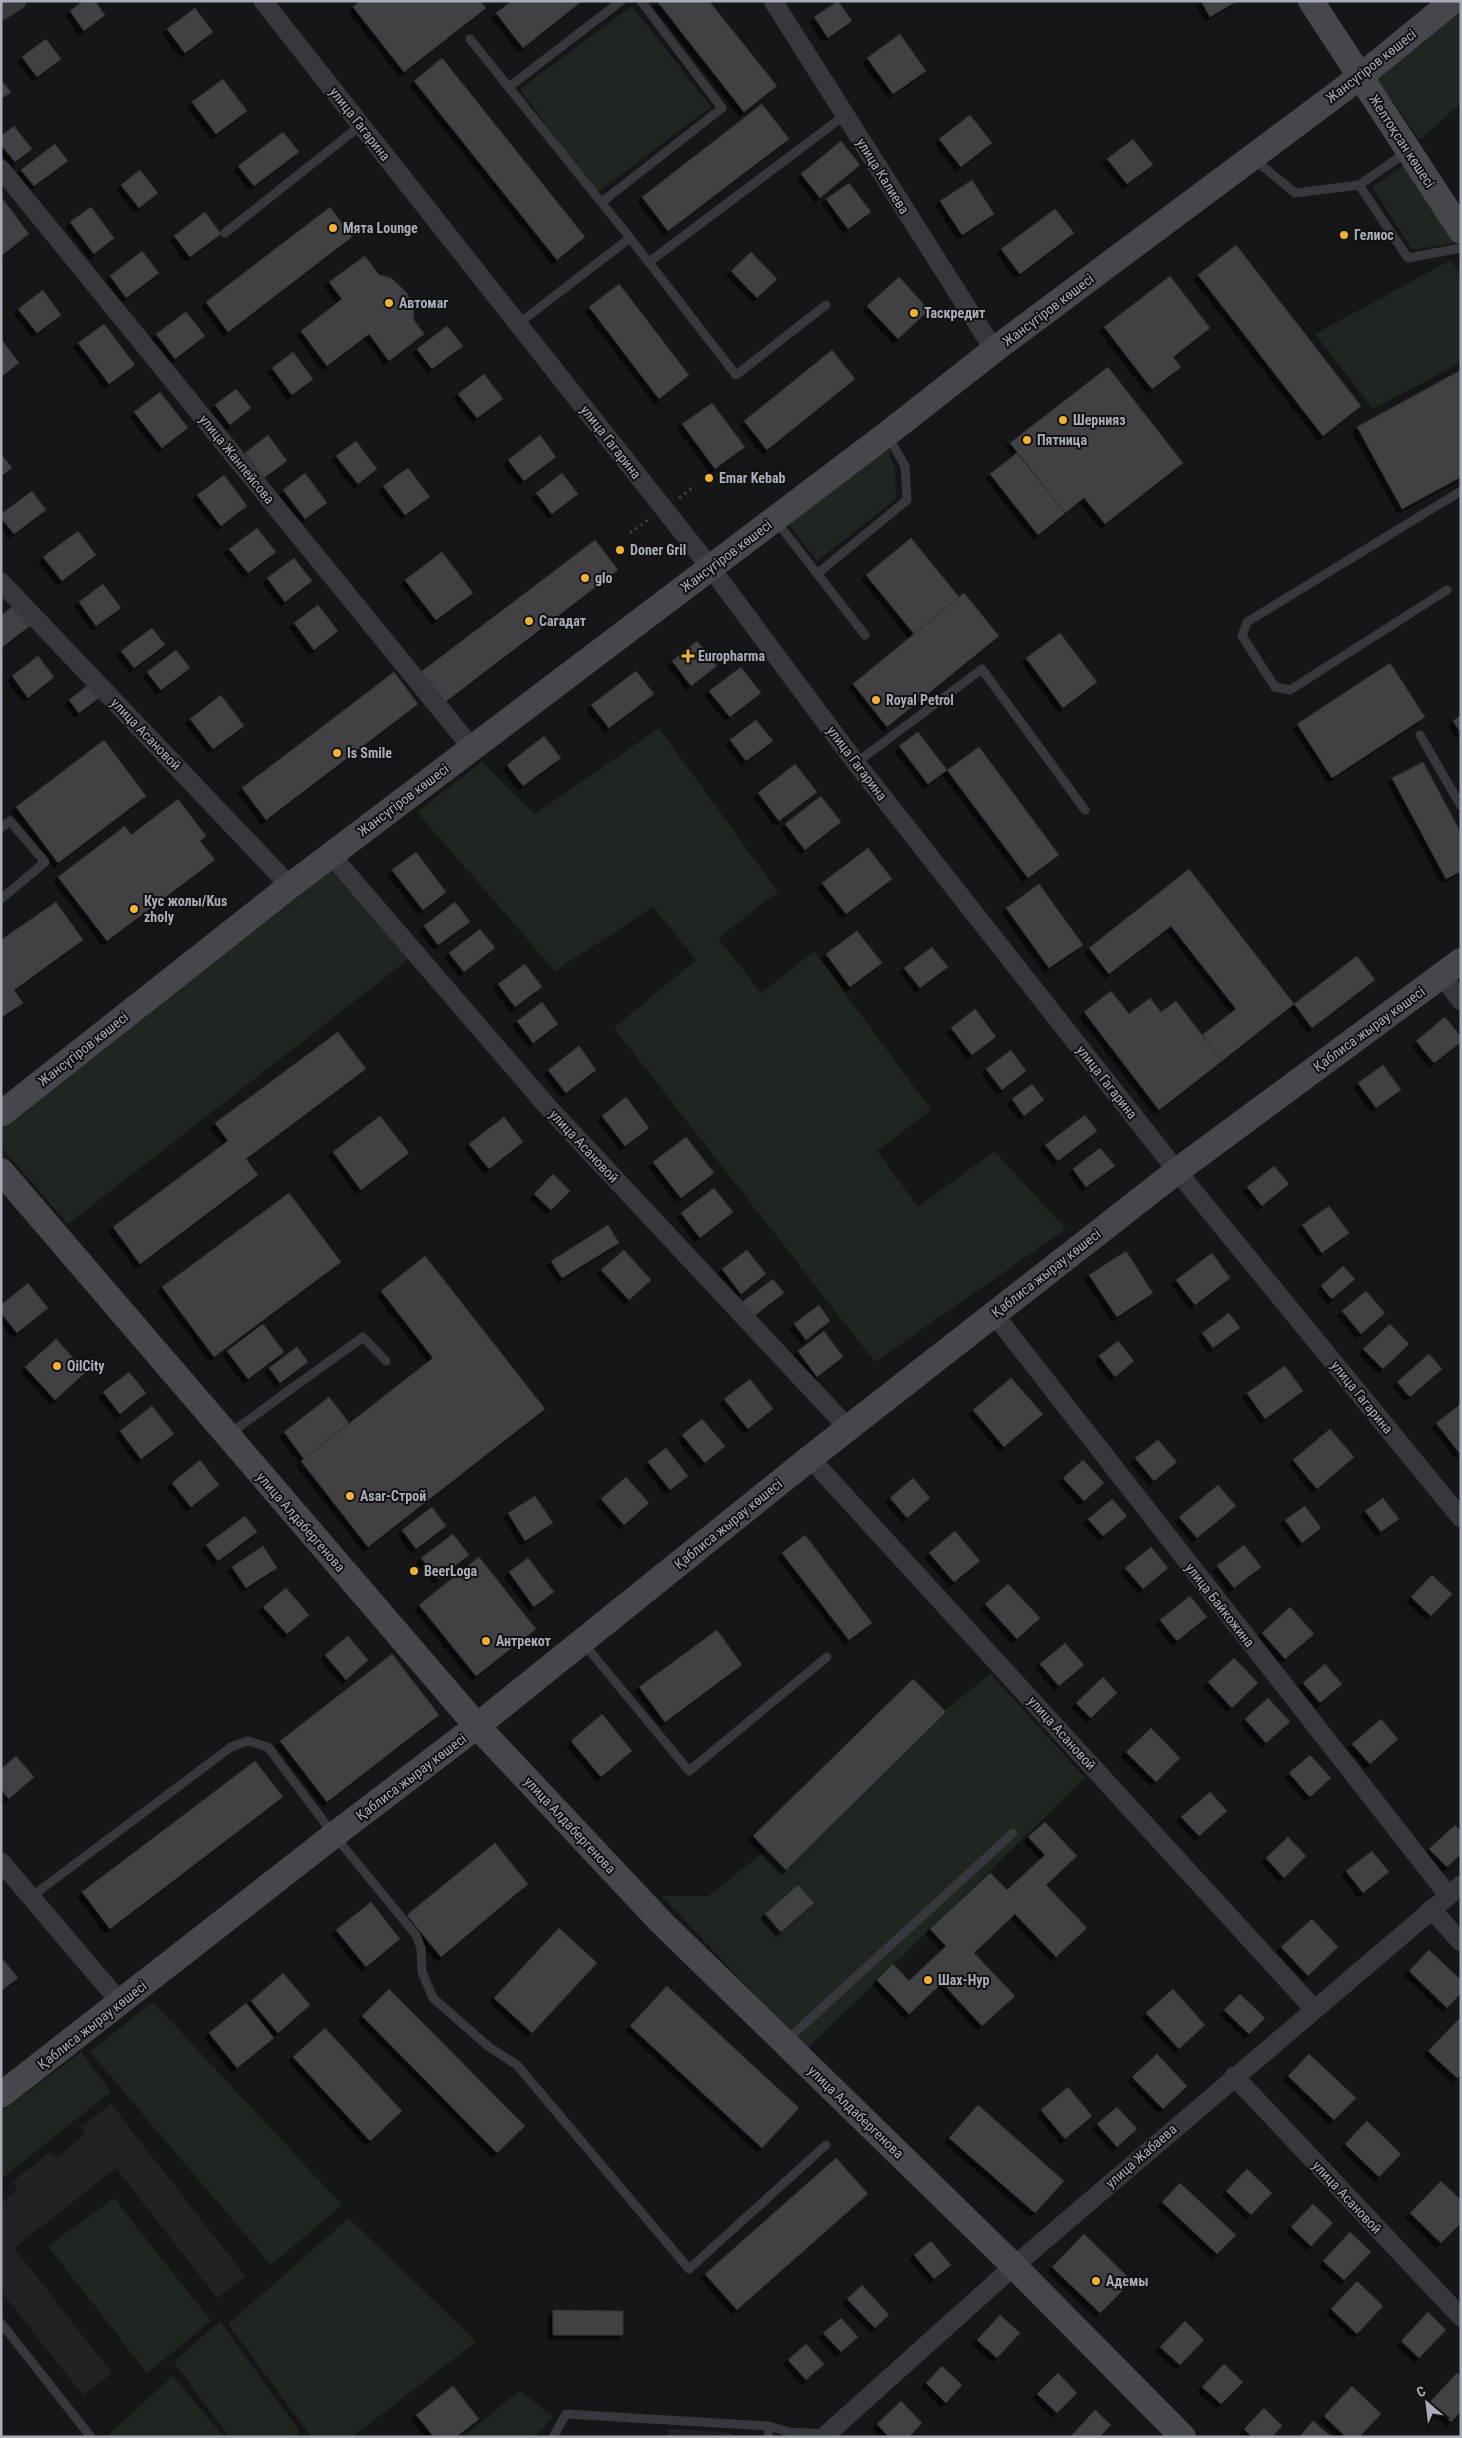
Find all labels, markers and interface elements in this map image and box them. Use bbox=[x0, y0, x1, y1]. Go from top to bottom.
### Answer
street label: Жансүгіров көшесі bbox=[1323, 26, 1419, 106]
street label: улица Гагарина bbox=[326, 84, 394, 164]
street label: Желтоқсан көшесі bbox=[1366, 91, 1438, 191]
street label: улица Калиева bbox=[853, 135, 913, 217]
place label: Мята Lounge bbox=[343, 220, 418, 236]
marker: Мята Lounge bbox=[327, 222, 339, 234]
place label: Гелиос bbox=[1354, 227, 1394, 243]
marker: Гелиос bbox=[1338, 229, 1350, 241]
street label: Жансүгіров көшесі bbox=[999, 271, 1097, 349]
place label: Автомаг bbox=[399, 295, 449, 311]
marker: Автомаг bbox=[383, 297, 395, 309]
place label: Таскредит bbox=[924, 305, 986, 321]
marker: Таскредит bbox=[908, 307, 920, 319]
street label: улица Гагарина bbox=[577, 402, 645, 482]
street label: улица Жанпейсова bbox=[196, 411, 278, 507]
place label: Шернияз bbox=[1073, 412, 1126, 428]
marker: Шернияз bbox=[1057, 414, 1069, 426]
place label: Пятница bbox=[1037, 432, 1087, 448]
marker: Пятница bbox=[1021, 434, 1033, 446]
place label: Emar Kebab bbox=[719, 470, 786, 486]
marker: Emar Kebab bbox=[703, 472, 715, 484]
street label: Жансүгіров көшесі bbox=[677, 517, 775, 595]
place label: Doner Gril bbox=[630, 542, 686, 558]
marker: Doner Gril bbox=[614, 544, 626, 556]
place label: glo bbox=[595, 570, 613, 586]
marker: glo bbox=[579, 572, 591, 584]
place label: Сагадат bbox=[539, 613, 587, 629]
marker: Сагадат bbox=[523, 615, 535, 627]
place label: Europharma bbox=[698, 648, 765, 664]
marker: Europharma bbox=[682, 650, 694, 662]
place label: Royal Petrol bbox=[886, 692, 954, 708]
marker: Royal Petrol bbox=[870, 694, 882, 706]
street label: улица Асановой bbox=[108, 695, 184, 773]
street label: улица Гагарина bbox=[824, 723, 890, 803]
place label: Is Smile bbox=[347, 745, 392, 761]
marker: Is Smile bbox=[331, 747, 343, 759]
street label: Жансүгіров көшесі bbox=[354, 761, 452, 839]
place label: Кус жолы/Kus zholy bbox=[144, 893, 227, 925]
marker: Кус жолы/Kus zholy bbox=[128, 903, 140, 915]
street label: Қаблиса жырау көшесі bbox=[1310, 983, 1428, 1075]
street label: Жансүгіров көшесі bbox=[35, 1009, 131, 1089]
street label: улица Гагарина bbox=[1073, 1042, 1141, 1122]
street label: улица Асановой bbox=[546, 1106, 622, 1186]
street label: Қаблиса жырау көшесі bbox=[988, 1225, 1104, 1321]
street label: улица Гагарина bbox=[1328, 1357, 1396, 1437]
place label: OilCity bbox=[67, 1358, 105, 1374]
marker: OilCity bbox=[51, 1360, 63, 1372]
street label: улица Алдабергенова bbox=[253, 1469, 349, 1575]
street label: Қаблиса жырау көшесі bbox=[671, 1476, 785, 1572]
place label: Asar-Строй bbox=[360, 1488, 426, 1504]
marker: Asar-Строй bbox=[344, 1490, 356, 1502]
street label: улица Байкожина bbox=[1182, 1560, 1258, 1650]
place label: BeerLoga bbox=[424, 1563, 478, 1579]
marker: BeerLoga bbox=[408, 1565, 420, 1577]
place label: Антрекот bbox=[496, 1633, 551, 1649]
marker: Антрекот bbox=[480, 1635, 492, 1647]
street label: улица Асановой bbox=[1025, 1693, 1099, 1773]
street label: Қаблиса жырау көшесі bbox=[353, 1730, 469, 1824]
street label: улица Алдабергенова bbox=[521, 1773, 619, 1877]
place label: Шах-Нур bbox=[938, 1972, 989, 1988]
marker: Шах-Нур bbox=[922, 1974, 934, 1986]
street label: Қаблиса жырау көшесі bbox=[34, 1977, 150, 2073]
street label: улица Алдабергенова bbox=[805, 2062, 907, 2162]
street label: улица Жабаева bbox=[1102, 2121, 1180, 2191]
street label: улица Асановой bbox=[1309, 2157, 1385, 2237]
place label: Адемы bbox=[1106, 2273, 1149, 2289]
marker: Адемы bbox=[1090, 2275, 1102, 2287]
north arrow bbox=[1402, 2378, 1452, 2428]
text: С bbox=[1414, 2383, 1428, 2400]

